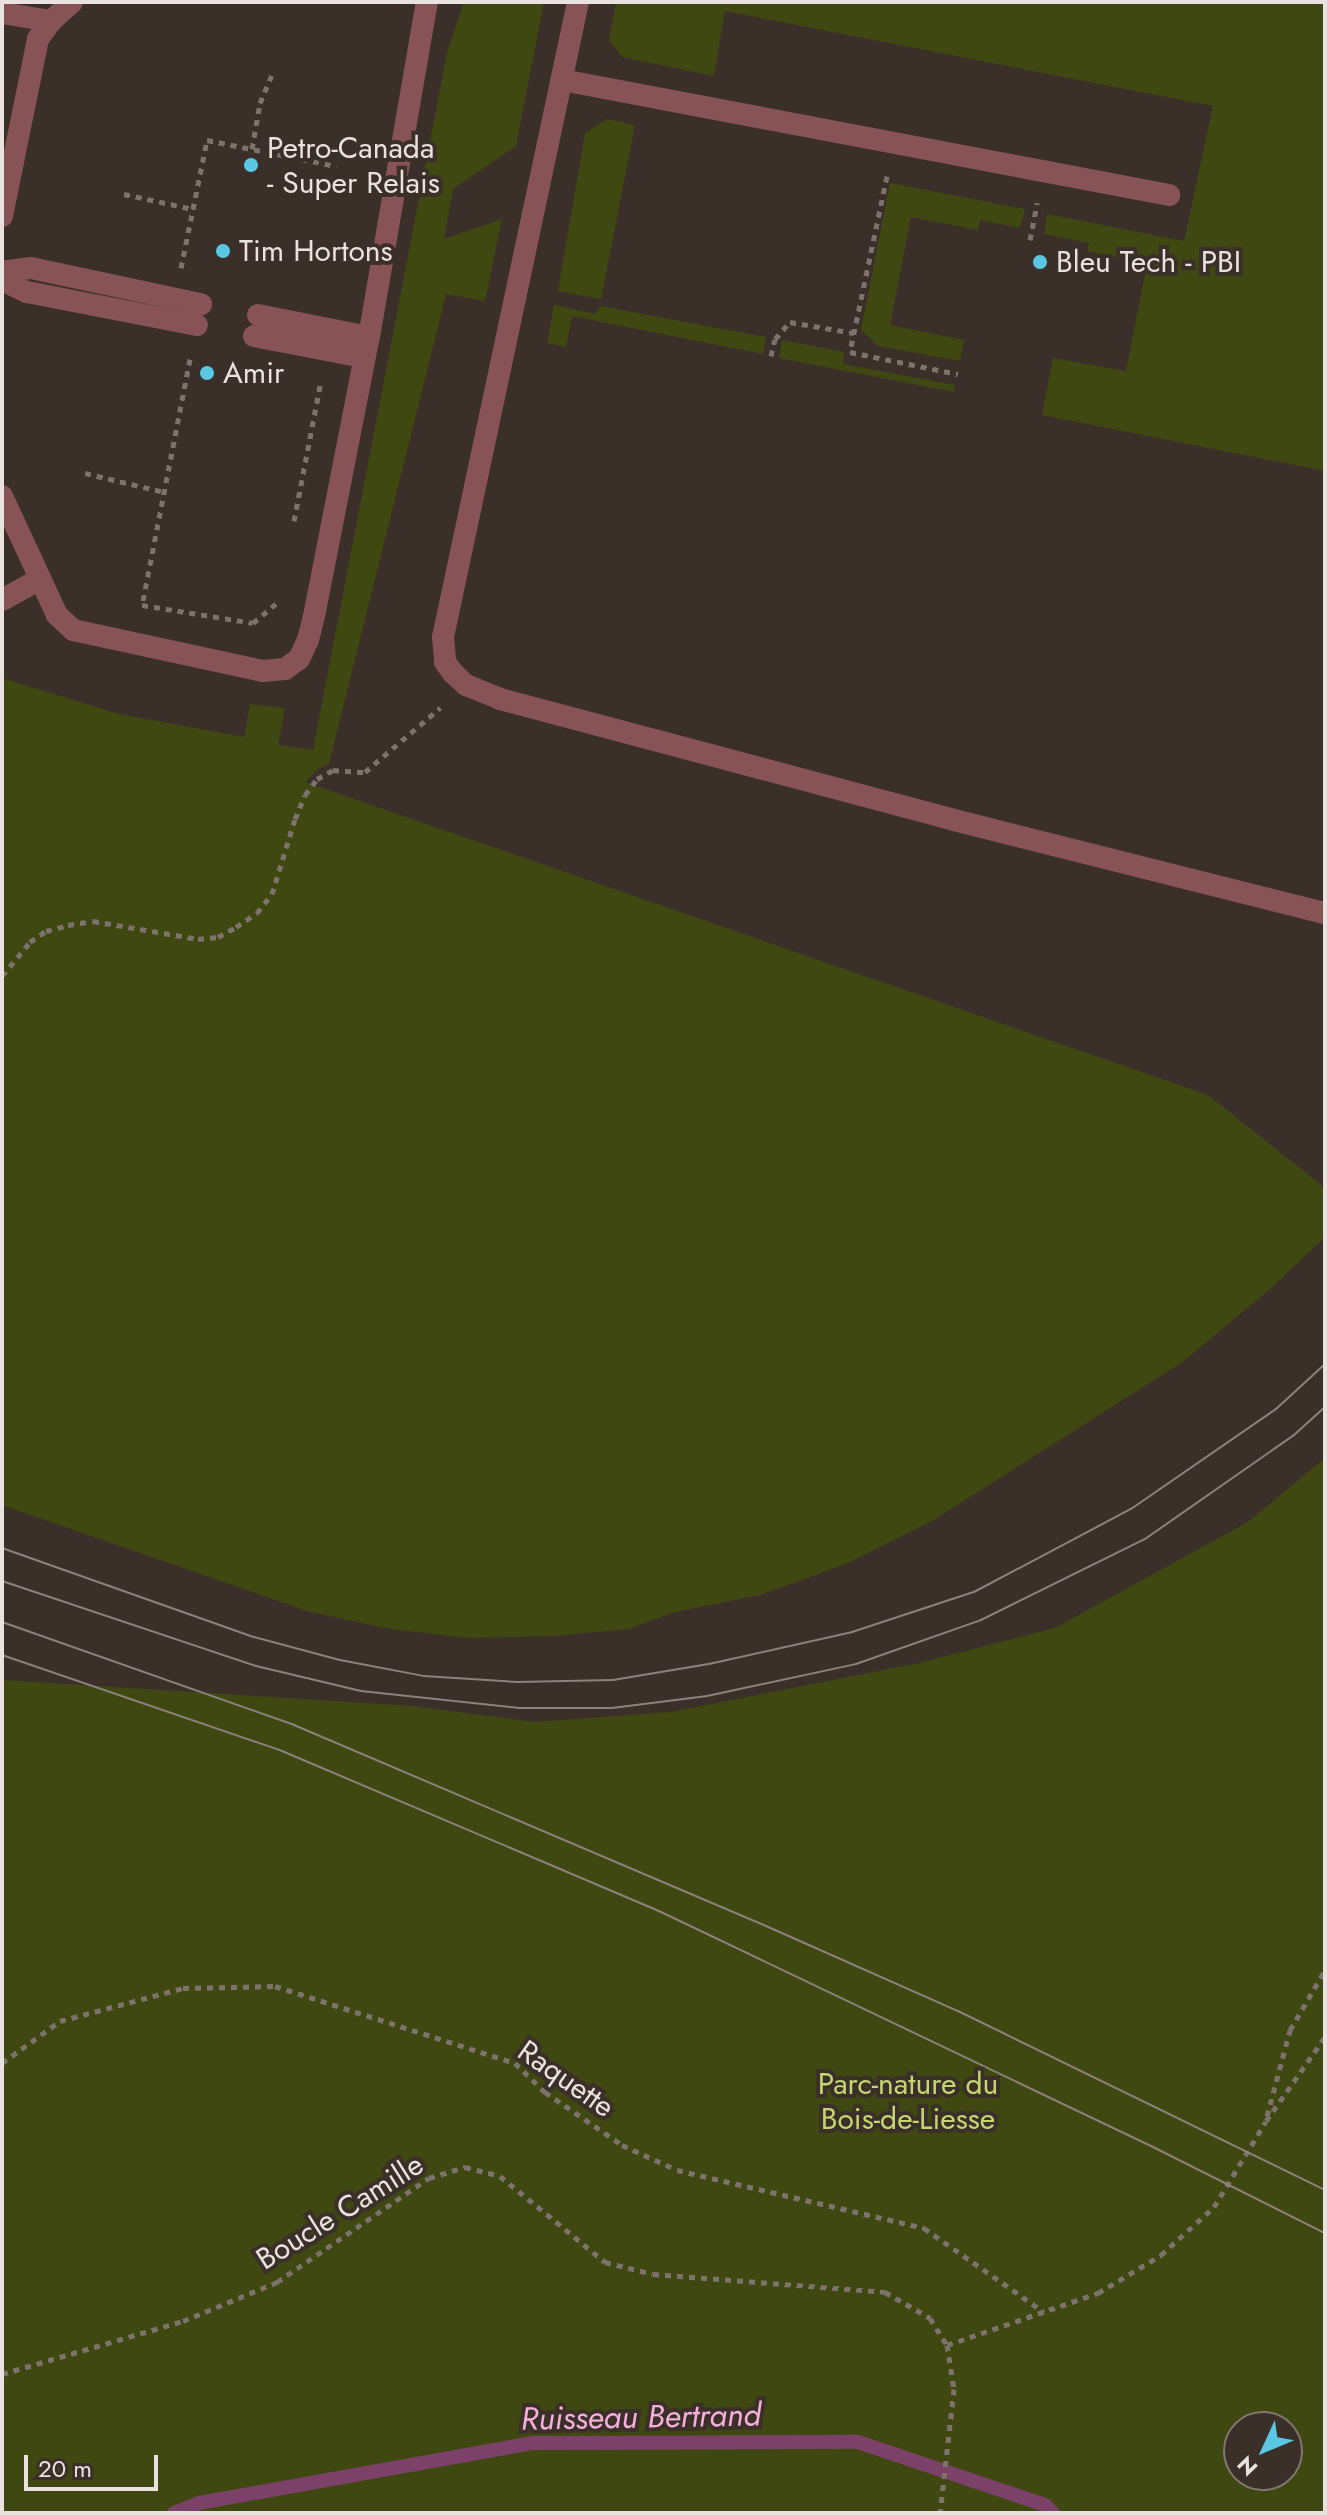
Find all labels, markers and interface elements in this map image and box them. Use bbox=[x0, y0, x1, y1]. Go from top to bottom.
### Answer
place label: Petro-Canada - Super Relais bbox=[267, 130, 440, 200]
marker: Petro-Canada - Super Relais bbox=[242, 156, 260, 174]
place label: Tim Hortons bbox=[239, 233, 393, 269]
marker: Tim Hortons bbox=[214, 242, 232, 260]
place label: Bleu Tech - PBI bbox=[1056, 244, 1241, 280]
marker: Bleu Tech - PBI bbox=[1031, 253, 1049, 271]
place label: Amir bbox=[223, 355, 284, 391]
marker: Amir bbox=[198, 364, 216, 382]
street label: Raquette bbox=[511, 2033, 621, 2125]
park label: Parc-nature du Bois-de-Liesse bbox=[818, 2066, 998, 2136]
street label: Boucle Camille bbox=[250, 2146, 430, 2278]
water label: Ruisseau Bertrand bbox=[521, 2396, 761, 2438]
north arrow bbox=[1223, 2411, 1303, 2491]
scale bar bbox=[28, 2439, 162, 2489]
text: N bbox=[1230, 2449, 1265, 2484]
text: 20 m bbox=[38, 2451, 92, 2486]

